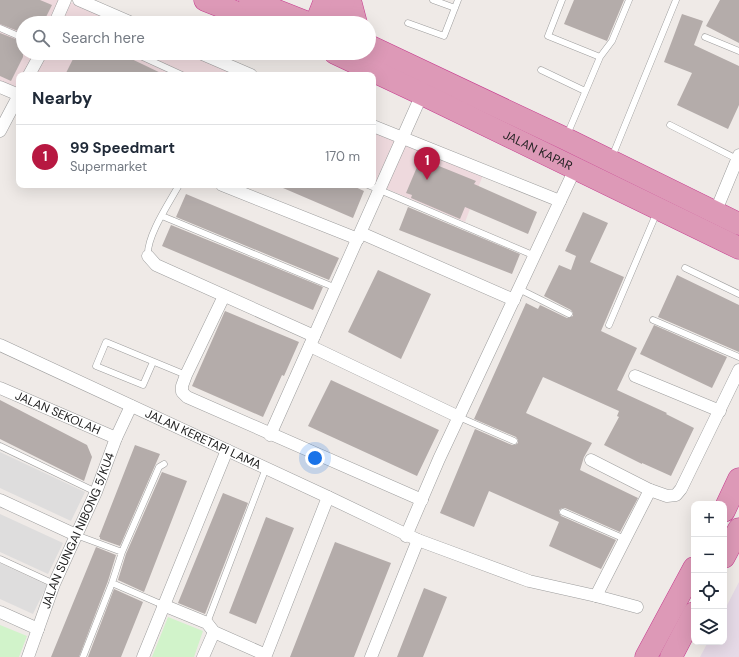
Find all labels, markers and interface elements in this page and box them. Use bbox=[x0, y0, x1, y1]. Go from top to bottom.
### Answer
search box bbox=[16, 16, 376, 60]
icon: search bbox=[30, 27, 52, 49]
text: Search here bbox=[62, 28, 145, 48]
text: Nearby bbox=[32, 87, 92, 109]
street label: JALAN KAPAR bbox=[500, 127, 575, 174]
text: 99 Speedmart bbox=[70, 138, 175, 158]
pin: 1 bbox=[414, 147, 440, 180]
text: 1 bbox=[43, 148, 47, 165]
text: 170 m bbox=[325, 148, 360, 165]
text: Supermarket bbox=[70, 158, 147, 175]
street label: JALAN SEKOLAH bbox=[13, 387, 103, 438]
street label: JALAN KERETAPI LAMA bbox=[143, 405, 264, 473]
your location bbox=[305, 448, 325, 468]
street label: JALAN SUNGAI NIBONG 5/KU4 bbox=[38, 450, 118, 611]
map controls bbox=[691, 501, 727, 645]
button: + bbox=[691, 501, 727, 537]
button: − bbox=[691, 537, 727, 573]
button: locate bbox=[691, 573, 727, 609]
button: layers bbox=[691, 609, 727, 645]

